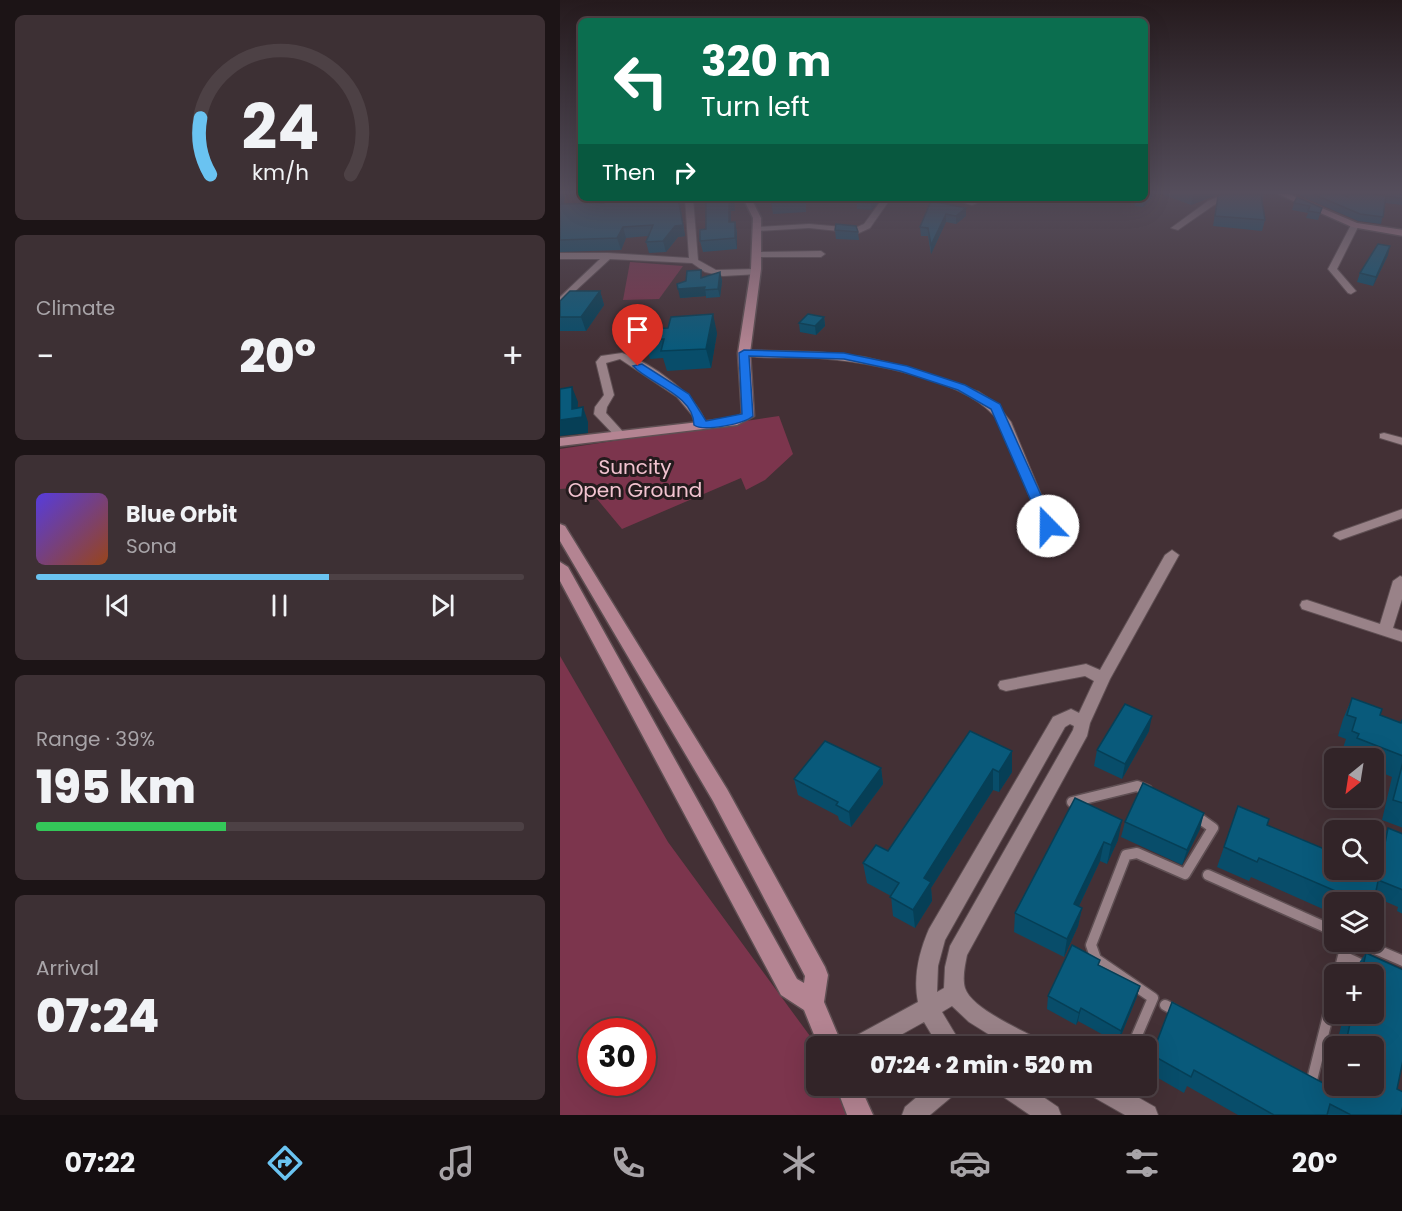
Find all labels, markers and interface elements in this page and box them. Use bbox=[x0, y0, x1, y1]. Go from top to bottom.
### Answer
text: 320 m bbox=[701, 32, 831, 91]
icon: left bbox=[602, 42, 680, 120]
text: 24 bbox=[241, 83, 319, 171]
text: Turn left bbox=[701, 88, 810, 125]
icon: right bbox=[668, 156, 701, 189]
text: km/h bbox=[251, 157, 309, 188]
text: Then bbox=[602, 157, 656, 188]
text: Climate bbox=[36, 294, 115, 322]
pin bbox=[612, 304, 663, 366]
icon: arrive bbox=[621, 313, 654, 346]
text: 20° bbox=[239, 325, 316, 388]
text: − bbox=[36, 333, 54, 380]
text: + bbox=[501, 333, 524, 380]
park label: Suncity Open Ground bbox=[568, 453, 702, 504]
position arrow bbox=[1016, 494, 1080, 558]
text: Blue Orbit bbox=[126, 499, 237, 530]
text: Sona bbox=[126, 532, 177, 560]
icon: previous bbox=[101, 589, 134, 622]
icon: pause bbox=[263, 589, 296, 622]
icon: next bbox=[426, 589, 459, 622]
text: Range · 39% bbox=[36, 725, 155, 753]
north arrow bbox=[1324, 748, 1384, 808]
map controls bbox=[1324, 748, 1384, 1096]
text: 195 km bbox=[36, 756, 196, 819]
button: search bbox=[1324, 820, 1384, 880]
button: layers bbox=[1324, 892, 1384, 952]
text: Arrival bbox=[36, 954, 99, 982]
button: + bbox=[1324, 964, 1384, 1024]
text: 07:24 bbox=[36, 985, 159, 1048]
speed limit sign: 30 bbox=[578, 1018, 656, 1096]
button: − bbox=[1324, 1036, 1384, 1096]
text: 07:24 · 2 min · 520 m bbox=[870, 1050, 1093, 1081]
icon: directions bbox=[264, 1142, 306, 1184]
icon: music bbox=[436, 1142, 478, 1184]
icon: phone bbox=[607, 1142, 649, 1184]
icon: climate bbox=[778, 1142, 820, 1184]
icon: car bbox=[949, 1142, 991, 1184]
icon: filters bbox=[1121, 1142, 1163, 1184]
text: 07:22 bbox=[65, 1144, 135, 1181]
text: 20° bbox=[1292, 1144, 1337, 1181]

